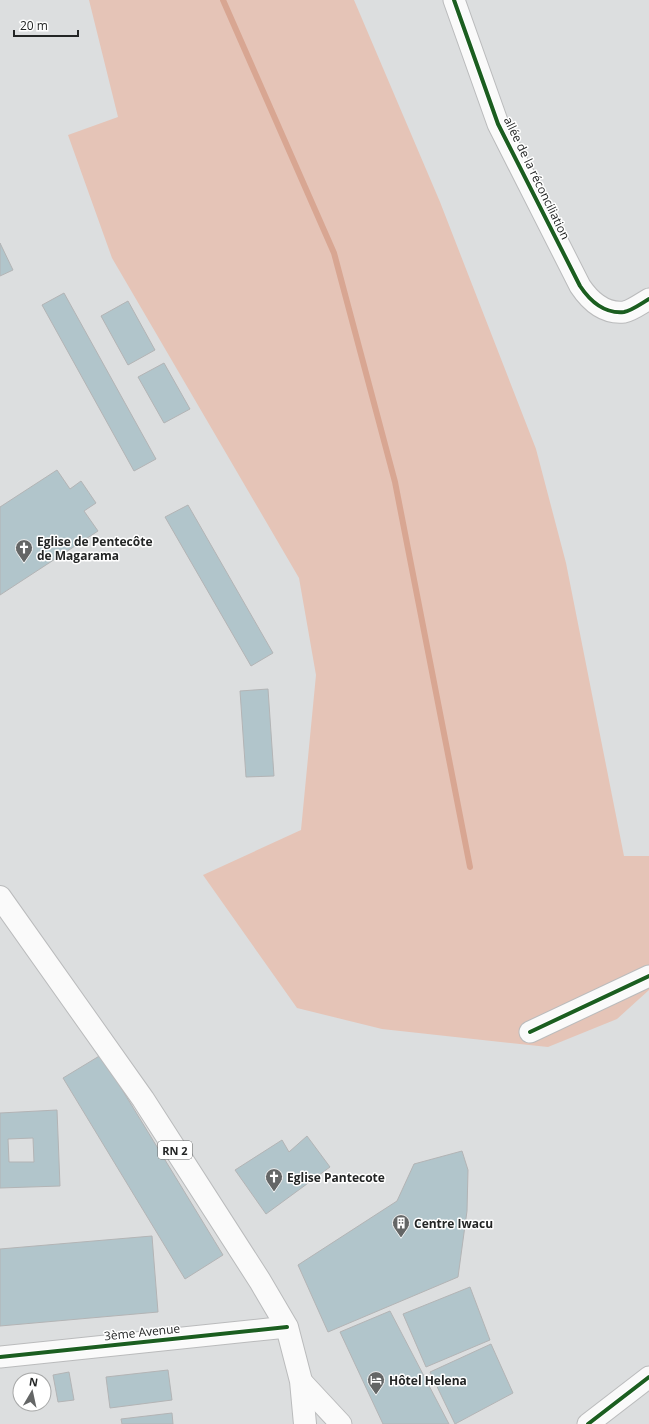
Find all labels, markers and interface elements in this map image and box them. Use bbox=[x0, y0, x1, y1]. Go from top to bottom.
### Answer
scale bar bbox=[14, 12, 78, 38]
text: 20 m bbox=[20, 17, 48, 34]
street label: allée de la réconciliation bbox=[500, 114, 574, 242]
place label: Eglise de Pentecôte de Magarama bbox=[37, 533, 153, 564]
church icon: Eglise de Pentecôte de Magarama bbox=[14, 538, 34, 563]
road number: RN 2 bbox=[158, 1141, 192, 1159]
church icon: Eglise Pantecote bbox=[264, 1167, 284, 1192]
place label: Eglise Pantecote bbox=[287, 1169, 385, 1186]
building icon: Centre Iwacu bbox=[391, 1213, 411, 1238]
place label: Centre Iwacu bbox=[414, 1215, 493, 1232]
street label: 3ème Avenue bbox=[103, 1320, 181, 1344]
hotel icon: Hôtel Helena bbox=[366, 1370, 386, 1395]
north arrow bbox=[12, 1372, 52, 1412]
place label: Hôtel Helena bbox=[389, 1372, 467, 1389]
text: N bbox=[28, 1374, 39, 1390]

